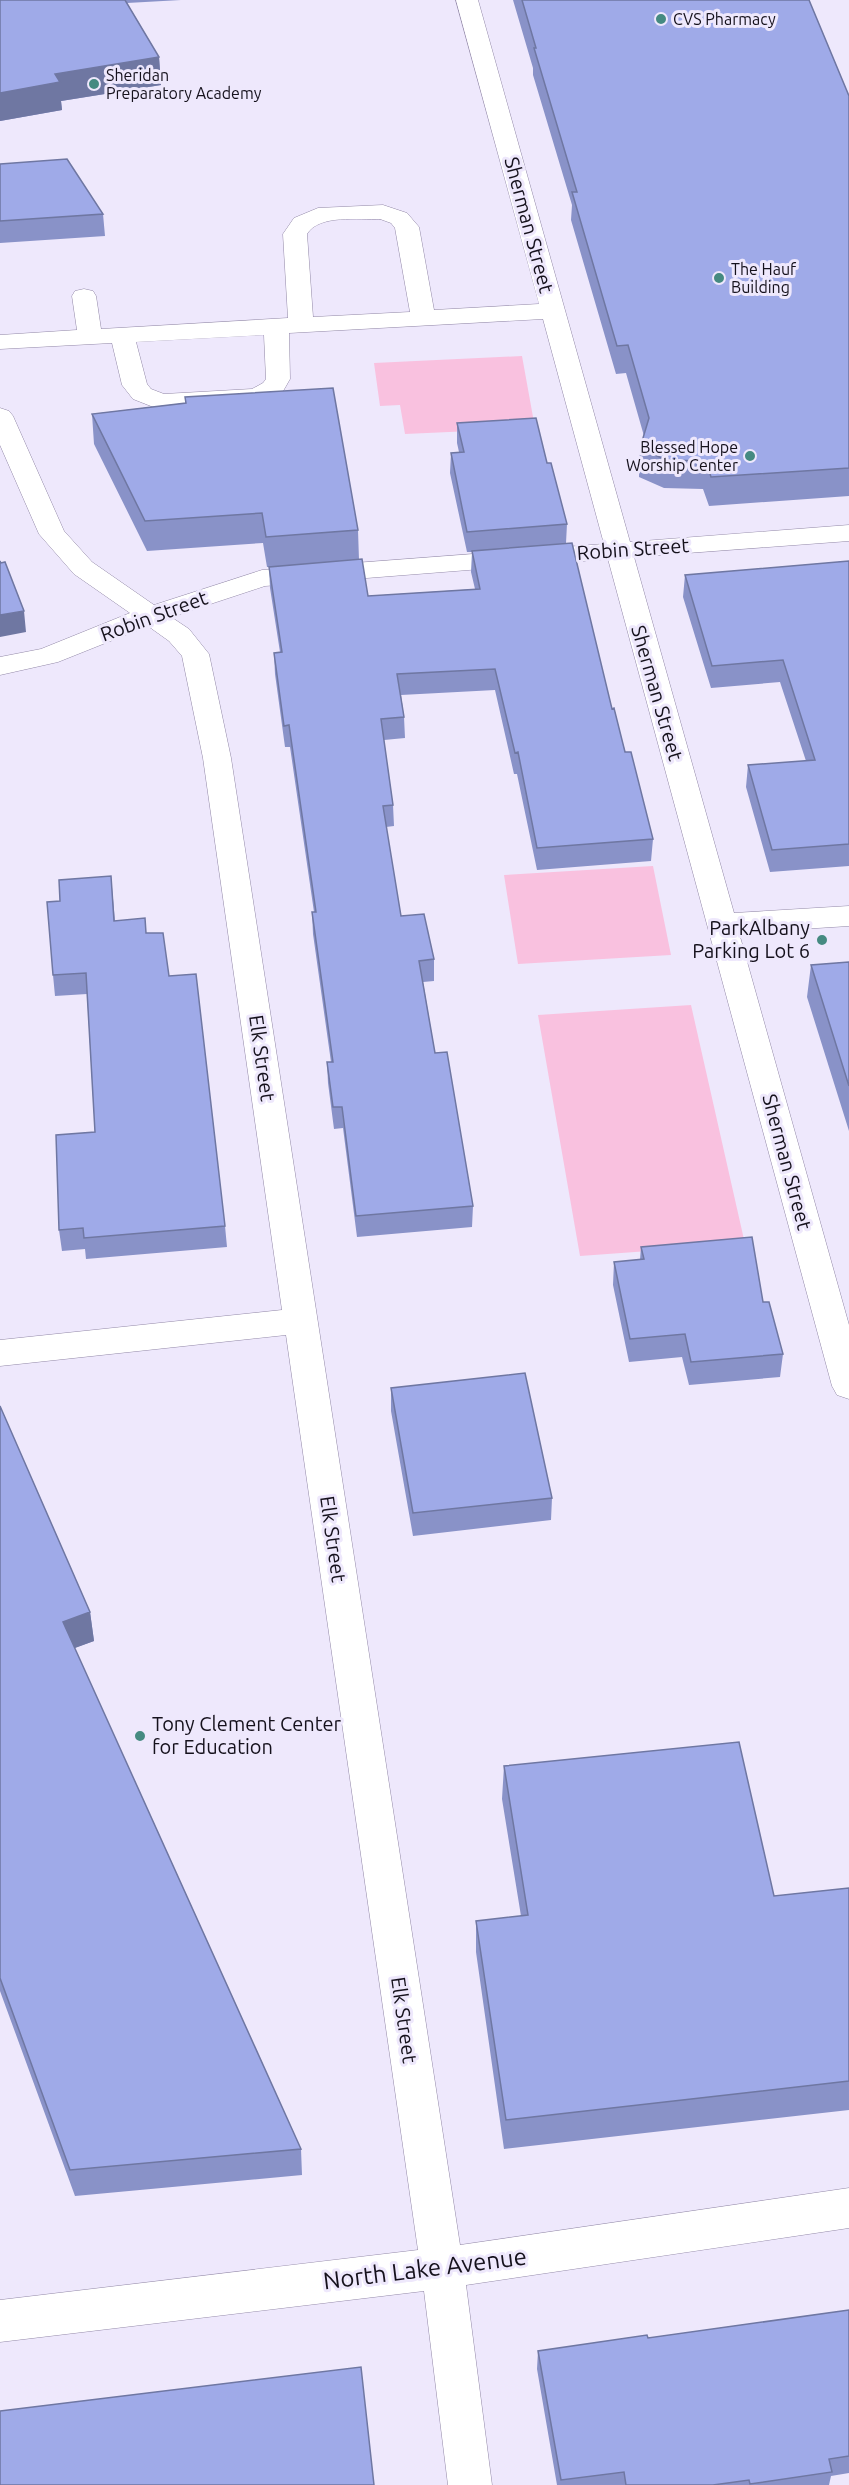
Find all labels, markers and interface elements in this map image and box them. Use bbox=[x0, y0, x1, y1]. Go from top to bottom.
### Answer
place label: CVS Pharmacy bbox=[673, 10, 776, 28]
marker: CVS Pharmacy bbox=[654, 12, 668, 26]
place label: Sheridan Preparatory Academy bbox=[106, 66, 262, 102]
marker: Sheridan Preparatory Academy bbox=[87, 77, 101, 91]
street label: Sherman Street bbox=[500, 154, 559, 296]
place label: The Hauf Building bbox=[731, 260, 797, 296]
marker: The Hauf Building bbox=[712, 271, 726, 285]
place label: Blessed Hope Worship Center bbox=[626, 438, 738, 474]
marker: Blessed Hope Worship Center bbox=[743, 449, 757, 463]
street label: Robin Street bbox=[576, 533, 690, 564]
street label: Robin Street bbox=[97, 585, 211, 646]
street label: Sherman Street bbox=[627, 622, 688, 763]
place label: ParkAlbany Parking Lot 6 bbox=[692, 916, 810, 962]
marker: ParkAlbany Parking Lot 6 bbox=[815, 933, 829, 947]
street label: Elk Street bbox=[245, 1013, 280, 1103]
street label: Sherman Street bbox=[758, 1091, 817, 1233]
street label: Elk Street bbox=[316, 1494, 351, 1584]
place label: Tony Clement Center for Education bbox=[152, 1712, 342, 1758]
marker: Tony Clement Center for Education bbox=[133, 1729, 147, 1743]
street label: Elk Street bbox=[387, 1975, 422, 2065]
street label: North Lake Avenue bbox=[322, 2243, 528, 2294]

